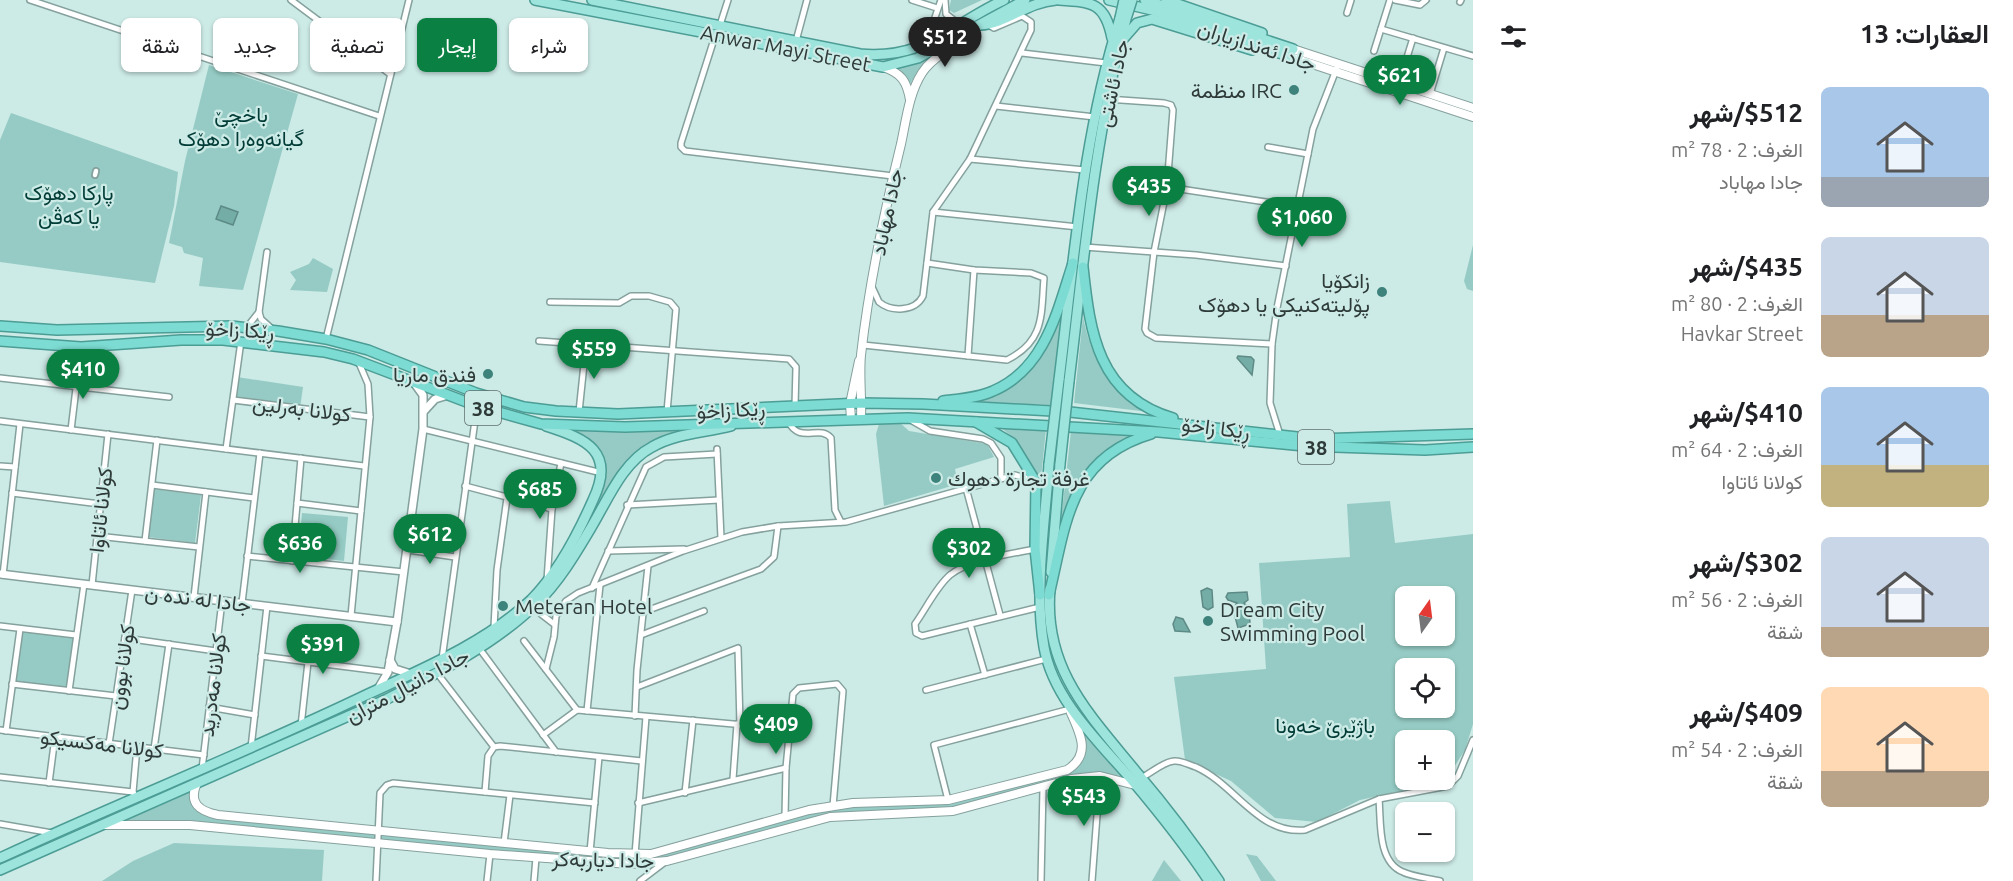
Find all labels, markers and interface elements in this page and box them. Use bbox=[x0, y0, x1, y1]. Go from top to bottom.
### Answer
street label: جادا ئەندازیاران bbox=[1194, 15, 1319, 77]
pin: $512 bbox=[909, 17, 981, 68]
chip: شقة bbox=[121, 18, 201, 72]
chip: جديد bbox=[213, 18, 298, 72]
chip: تصفية bbox=[310, 18, 405, 72]
chip: إيجار bbox=[417, 18, 497, 72]
chip: شراء bbox=[509, 18, 588, 72]
text: العقارات: 13 bbox=[1860, 19, 1989, 48]
street label: Anwar Mayi Street bbox=[699, 20, 873, 76]
icon: filters bbox=[1497, 20, 1530, 53]
text: $512 bbox=[922, 25, 968, 48]
street label: جادا ئاشتی bbox=[1091, 37, 1134, 129]
pin: $621 bbox=[1364, 55, 1436, 106]
text: $621 bbox=[1377, 63, 1423, 86]
place label: منظمة IRC bbox=[1191, 78, 1282, 102]
marker: منظمة IRC bbox=[1287, 83, 1301, 97]
text: $512/شهر bbox=[1689, 98, 1803, 127]
park label: باخچێ گیانه‌وه‌را دهۆک bbox=[178, 102, 304, 152]
icon: home bbox=[1869, 111, 1941, 183]
text: الغرف: 2 · 78 m² bbox=[1671, 138, 1803, 161]
street label: جادا مهاباد bbox=[865, 166, 909, 258]
pin: $435 bbox=[1113, 166, 1185, 217]
text: جادا مهاباد bbox=[1719, 170, 1803, 193]
text: $435 bbox=[1126, 174, 1172, 197]
park label: پاركا دهۆک يا كەڤن bbox=[24, 180, 114, 229]
pin: $1,060 bbox=[1253, 197, 1351, 248]
text: $1,060 bbox=[1271, 205, 1333, 228]
text: $435/شهر bbox=[1689, 252, 1803, 281]
icon: home bbox=[1869, 261, 1941, 333]
place label: زانکۆیا پۆلیتەکنیکی یا دهۆک bbox=[1198, 268, 1370, 319]
marker: زانکۆیا پۆلیتەکنیکی یا دهۆک bbox=[1375, 285, 1389, 299]
text: الغرف: 2 · 80 m² bbox=[1671, 292, 1803, 315]
street label: ڕێکا زاخۆ bbox=[205, 315, 275, 349]
text: Havkar Street bbox=[1681, 322, 1803, 345]
pin: $559 bbox=[558, 329, 630, 380]
text: $559 bbox=[571, 337, 617, 360]
pin: $410 bbox=[47, 349, 119, 400]
text: $410 bbox=[60, 357, 106, 380]
place label: فندق ماريا bbox=[393, 362, 476, 388]
marker: فندق ماريا bbox=[481, 367, 495, 381]
street label: كولانا بەرلین bbox=[251, 390, 353, 428]
road number: 38 bbox=[465, 391, 501, 425]
street label: ڕێکا زاخۆ bbox=[696, 395, 766, 429]
text: $410/شهر bbox=[1689, 398, 1803, 427]
street label: ڕێکا زاخۆ bbox=[1180, 411, 1252, 449]
icon: home bbox=[1869, 411, 1941, 483]
road number: 38 bbox=[1298, 430, 1334, 464]
text: الغرف: 2 · 64 m² bbox=[1671, 438, 1803, 461]
street label: كولانا ئاتاوا bbox=[84, 466, 118, 554]
place label: غرفة تجارة دهوك bbox=[948, 466, 1090, 492]
pin: $685 bbox=[504, 469, 576, 520]
text: كولانا ئاتاوا bbox=[1722, 470, 1803, 493]
marker: غرفة تجارة دهوك bbox=[929, 471, 943, 485]
text: $685 bbox=[517, 477, 563, 500]
pin: $612 bbox=[394, 514, 466, 565]
text: $612 bbox=[407, 522, 453, 545]
pin: $636 bbox=[264, 523, 336, 574]
pin: $302 bbox=[933, 528, 1005, 579]
text: $636 bbox=[277, 531, 323, 554]
text: $302 bbox=[946, 536, 992, 559]
text: $302/شهر bbox=[1689, 548, 1803, 577]
icon: home bbox=[1869, 561, 1941, 633]
street label: جادا له نده ن bbox=[143, 580, 253, 617]
north arrow bbox=[1395, 586, 1455, 646]
map controls bbox=[1395, 586, 1455, 862]
text: الغرف: 2 · 56 m² bbox=[1671, 588, 1803, 611]
place label: Meteran Hotel bbox=[515, 594, 652, 618]
place label: Dream City Swimming Pool bbox=[1220, 597, 1365, 645]
marker: Meteran Hotel bbox=[496, 599, 510, 613]
marker: Dream City Swimming Pool bbox=[1201, 614, 1215, 628]
text: شقة bbox=[1767, 620, 1803, 643]
street label: كولانا بوون bbox=[103, 623, 141, 712]
pin: $391 bbox=[287, 624, 359, 675]
street label: كولانا مه‌درید bbox=[194, 632, 232, 738]
text: $391 bbox=[300, 632, 346, 655]
street label: جادا دانيال متران bbox=[341, 642, 474, 729]
button: locate bbox=[1395, 658, 1455, 718]
text: $409/شهر bbox=[1689, 698, 1803, 727]
pin: $409 bbox=[740, 704, 812, 755]
icon: home bbox=[1869, 711, 1941, 783]
text: $409 bbox=[753, 712, 799, 735]
park label: باژێرێ خه‌ونا bbox=[1275, 713, 1375, 739]
street label: كولانا مەکسیکو bbox=[39, 724, 165, 764]
button: + bbox=[1395, 730, 1455, 790]
text: الغرف: 2 · 54 m² bbox=[1671, 738, 1803, 761]
text: شقة bbox=[1767, 770, 1803, 793]
pin: $543 bbox=[1048, 776, 1120, 827]
text: $543 bbox=[1061, 784, 1107, 807]
button: − bbox=[1395, 802, 1455, 862]
street label: جادا دیاربه‌كر bbox=[550, 846, 654, 874]

